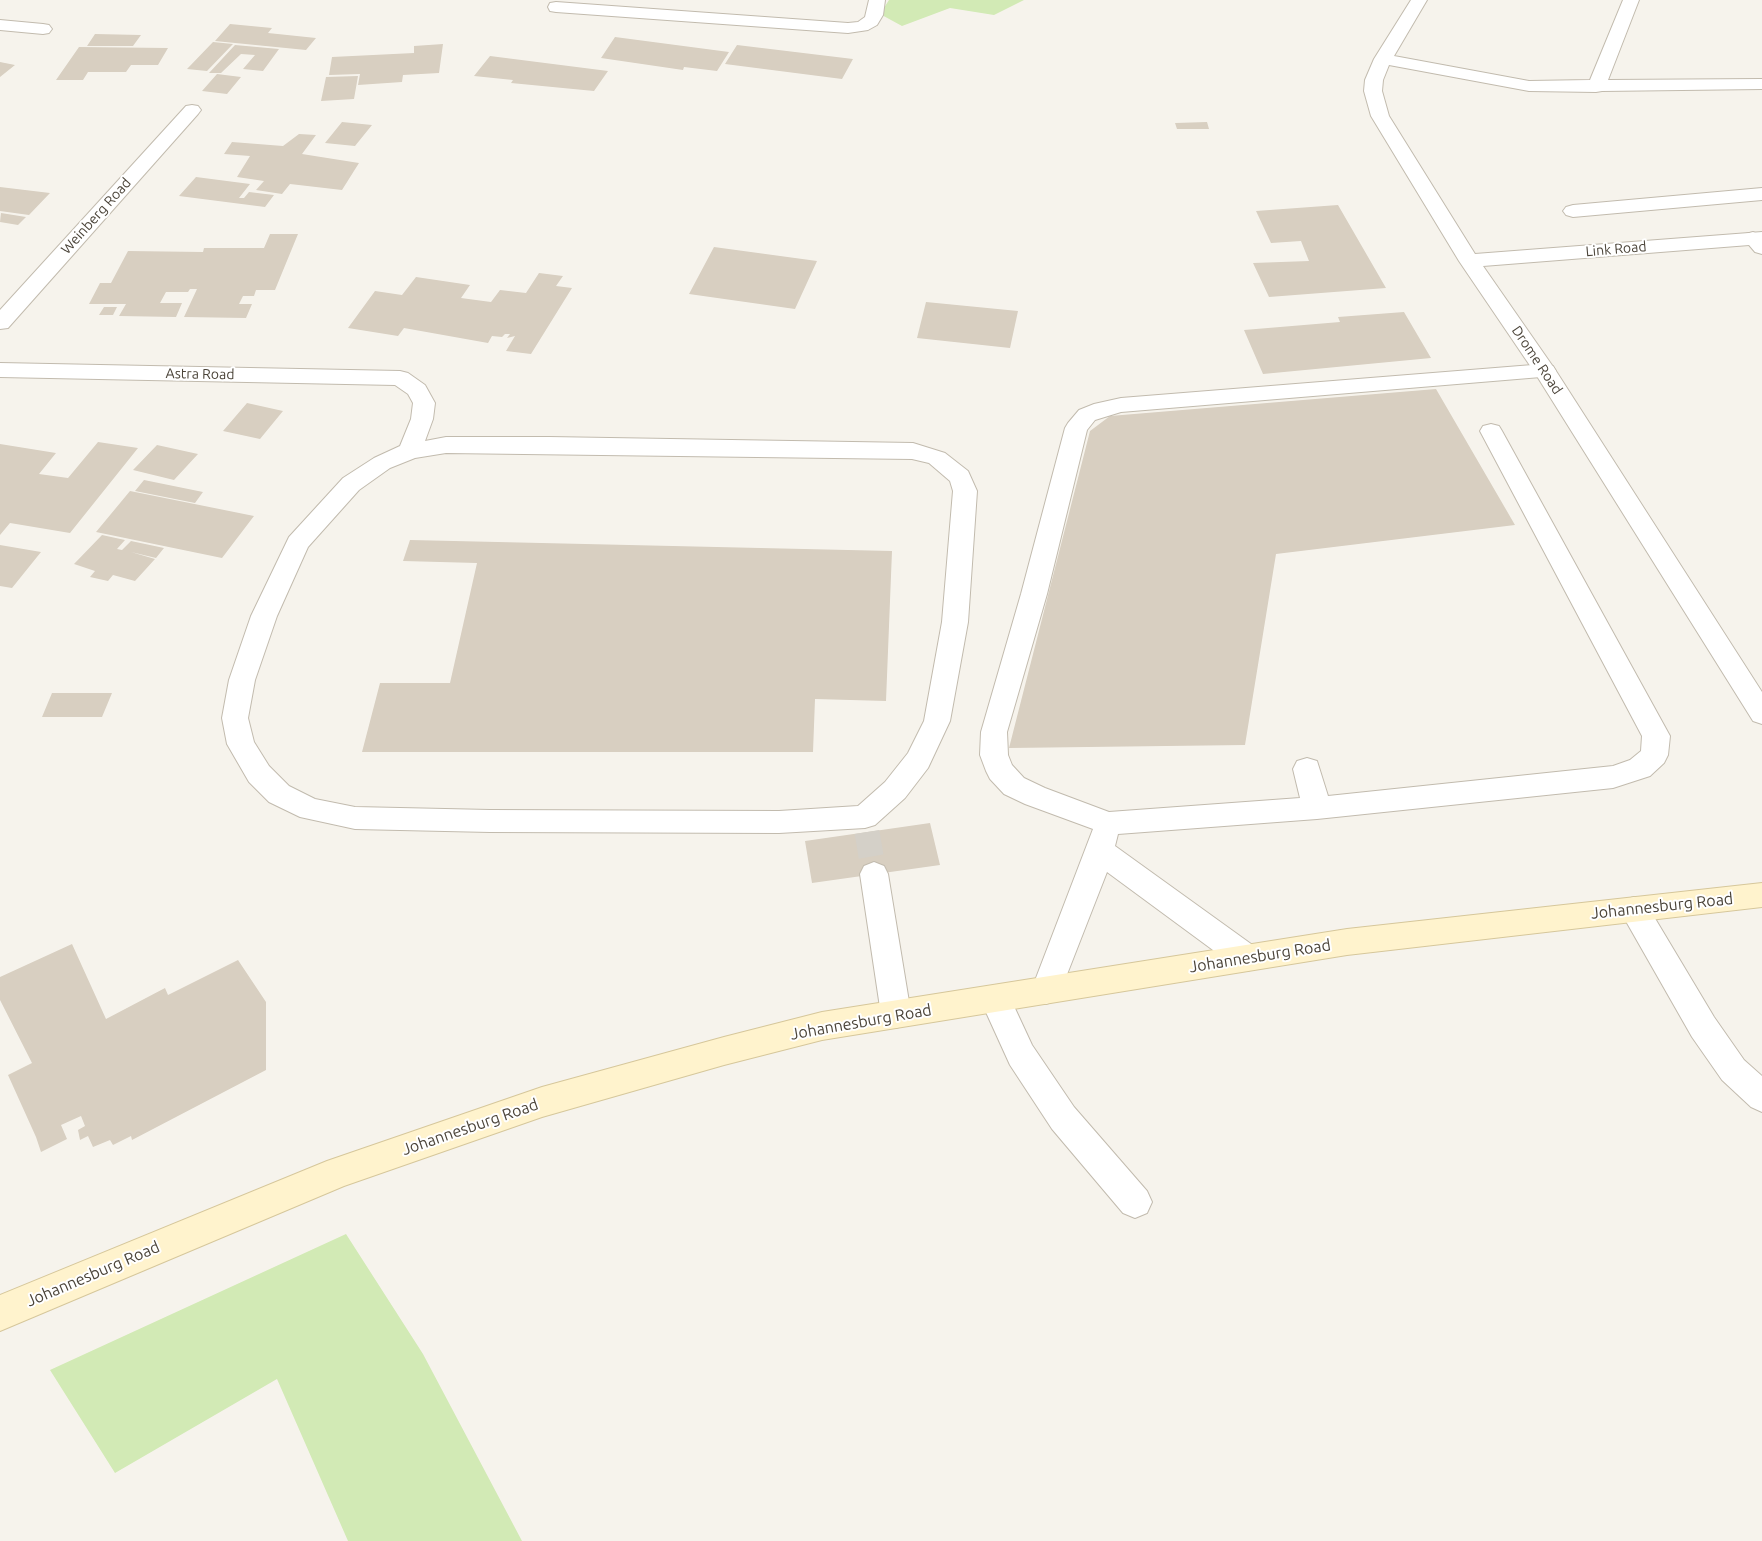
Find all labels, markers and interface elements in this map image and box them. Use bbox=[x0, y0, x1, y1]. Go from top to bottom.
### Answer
street label: Weinberg Road bbox=[57, 174, 135, 258]
street label: Link Road bbox=[1585, 238, 1647, 260]
street label: Drome Road bbox=[1508, 323, 1566, 397]
street label: Astra Road bbox=[165, 365, 235, 383]
street label: Johannesburg Road bbox=[1590, 889, 1734, 923]
street label: Johannesburg Road bbox=[1188, 935, 1332, 977]
street label: Johannesburg Road bbox=[789, 1000, 933, 1044]
street label: Johannesburg Road bbox=[399, 1095, 541, 1159]
street label: Johannesburg Road bbox=[23, 1237, 163, 1311]

